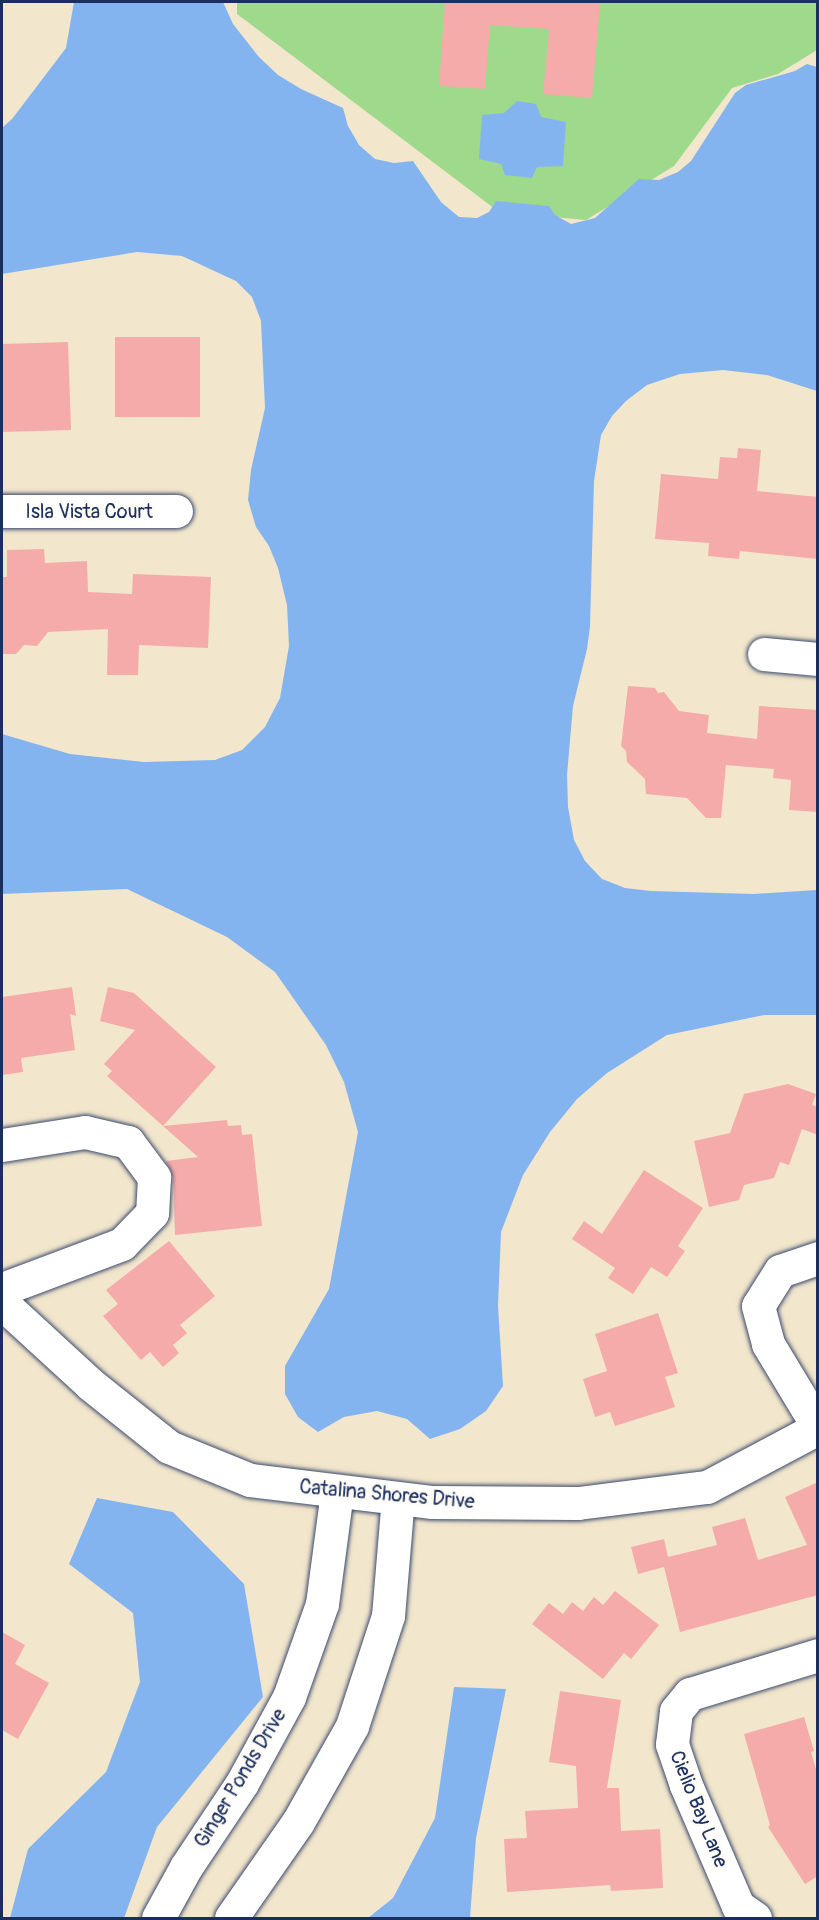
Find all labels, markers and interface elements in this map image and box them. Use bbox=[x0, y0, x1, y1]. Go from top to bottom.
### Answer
street label: Isla Vista Court bbox=[25, 499, 153, 523]
street label: Catalina Shores Drive bbox=[298, 1474, 476, 1514]
street label: Ginger Ponds Drive bbox=[189, 1704, 291, 1852]
street label: Cielio Bay Lane bbox=[665, 1747, 733, 1871]

